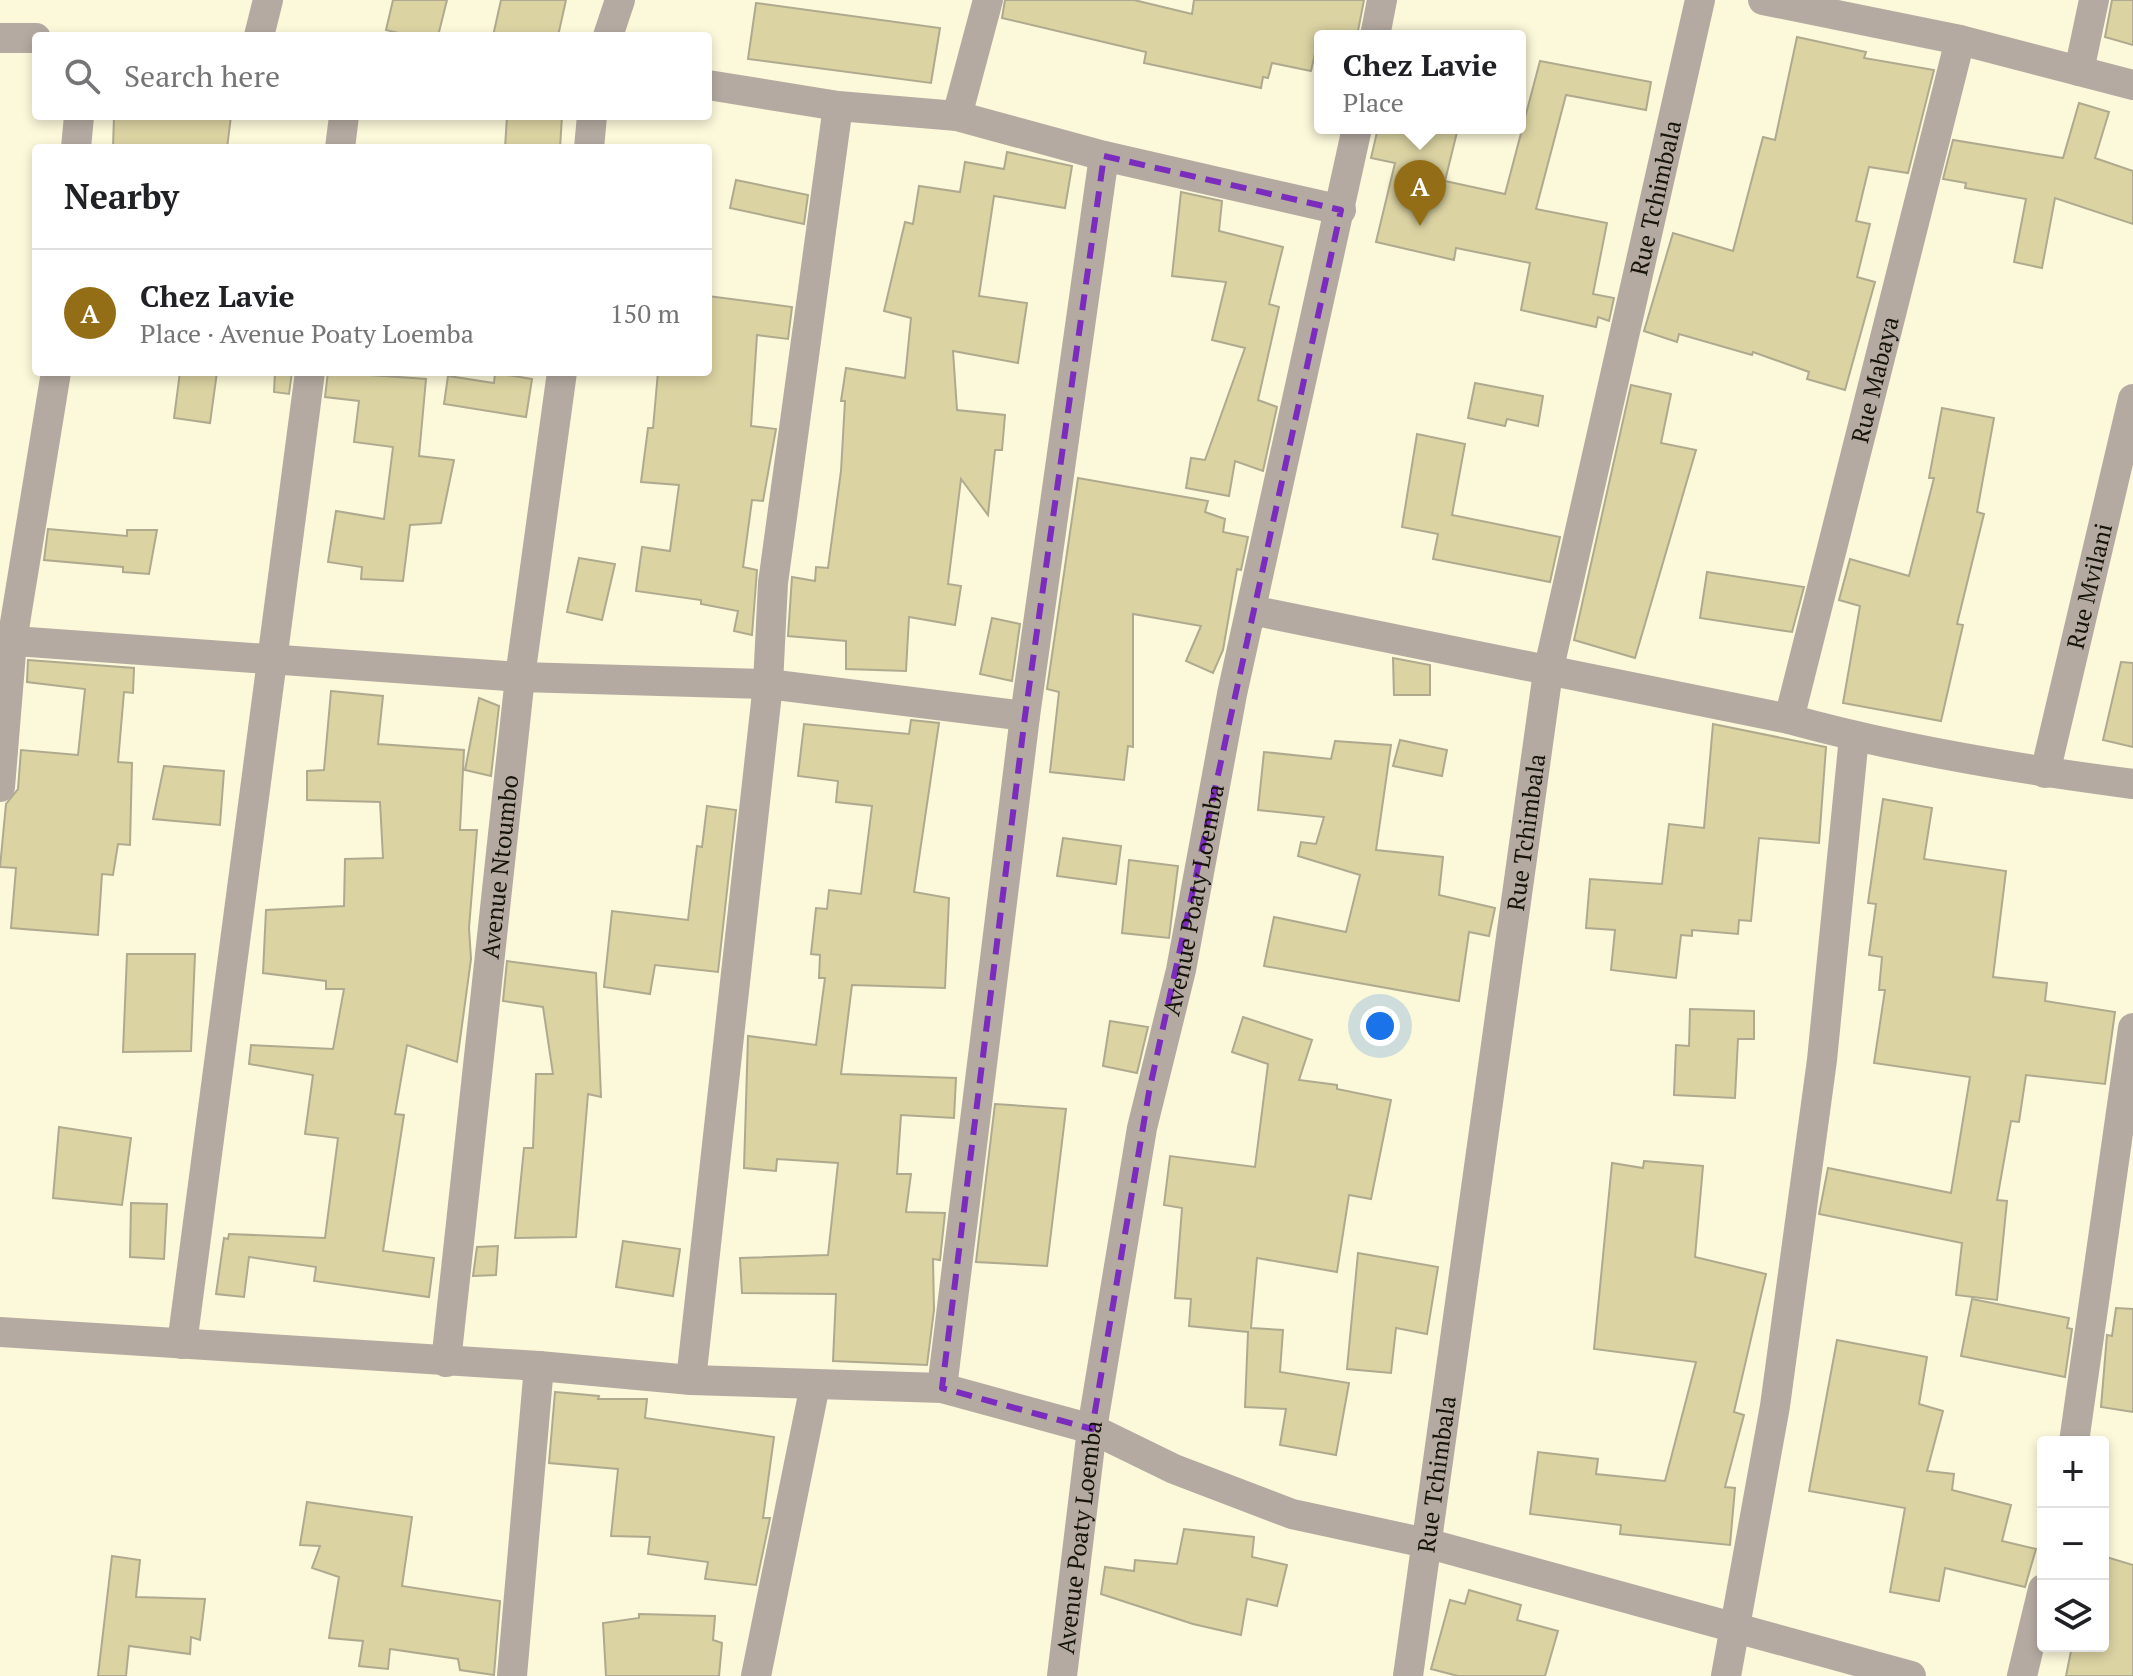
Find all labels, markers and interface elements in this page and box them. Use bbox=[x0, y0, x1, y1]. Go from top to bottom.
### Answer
popup bbox=[1314, 30, 1526, 134]
search box bbox=[32, 32, 712, 120]
text: Chez Lavie bbox=[1343, 45, 1497, 85]
icon: search bbox=[60, 54, 104, 98]
text: Search here bbox=[124, 56, 280, 96]
text: Place bbox=[1343, 85, 1404, 119]
street label: Rue Tchimbala bbox=[1622, 117, 1688, 278]
pin: A bbox=[1394, 160, 1446, 226]
text: Nearby bbox=[64, 174, 179, 219]
text: Chez Lavie bbox=[140, 276, 295, 316]
text: A bbox=[81, 296, 99, 330]
text: 150 m bbox=[610, 296, 680, 330]
street label: Rue Mabaya bbox=[1843, 313, 1906, 446]
text: Place · Avenue Poaty Loemba bbox=[140, 316, 474, 350]
street label: Rue Mvilani bbox=[2059, 520, 2119, 652]
street label: Rue Tchimbala bbox=[1499, 752, 1552, 913]
street label: Avenue Ntoumbo bbox=[474, 773, 525, 961]
street label: Avenue Poaty Loemba bbox=[1154, 782, 1231, 1019]
your location bbox=[1360, 1006, 1400, 1046]
street label: Rue Tchimbala bbox=[1409, 1393, 1463, 1554]
street label: Avenue Poaty Loemba bbox=[1049, 1418, 1109, 1656]
map controls bbox=[2037, 1436, 2109, 1652]
button: + bbox=[2037, 1436, 2109, 1508]
button: − bbox=[2037, 1508, 2109, 1580]
button: layers bbox=[2037, 1580, 2109, 1652]

